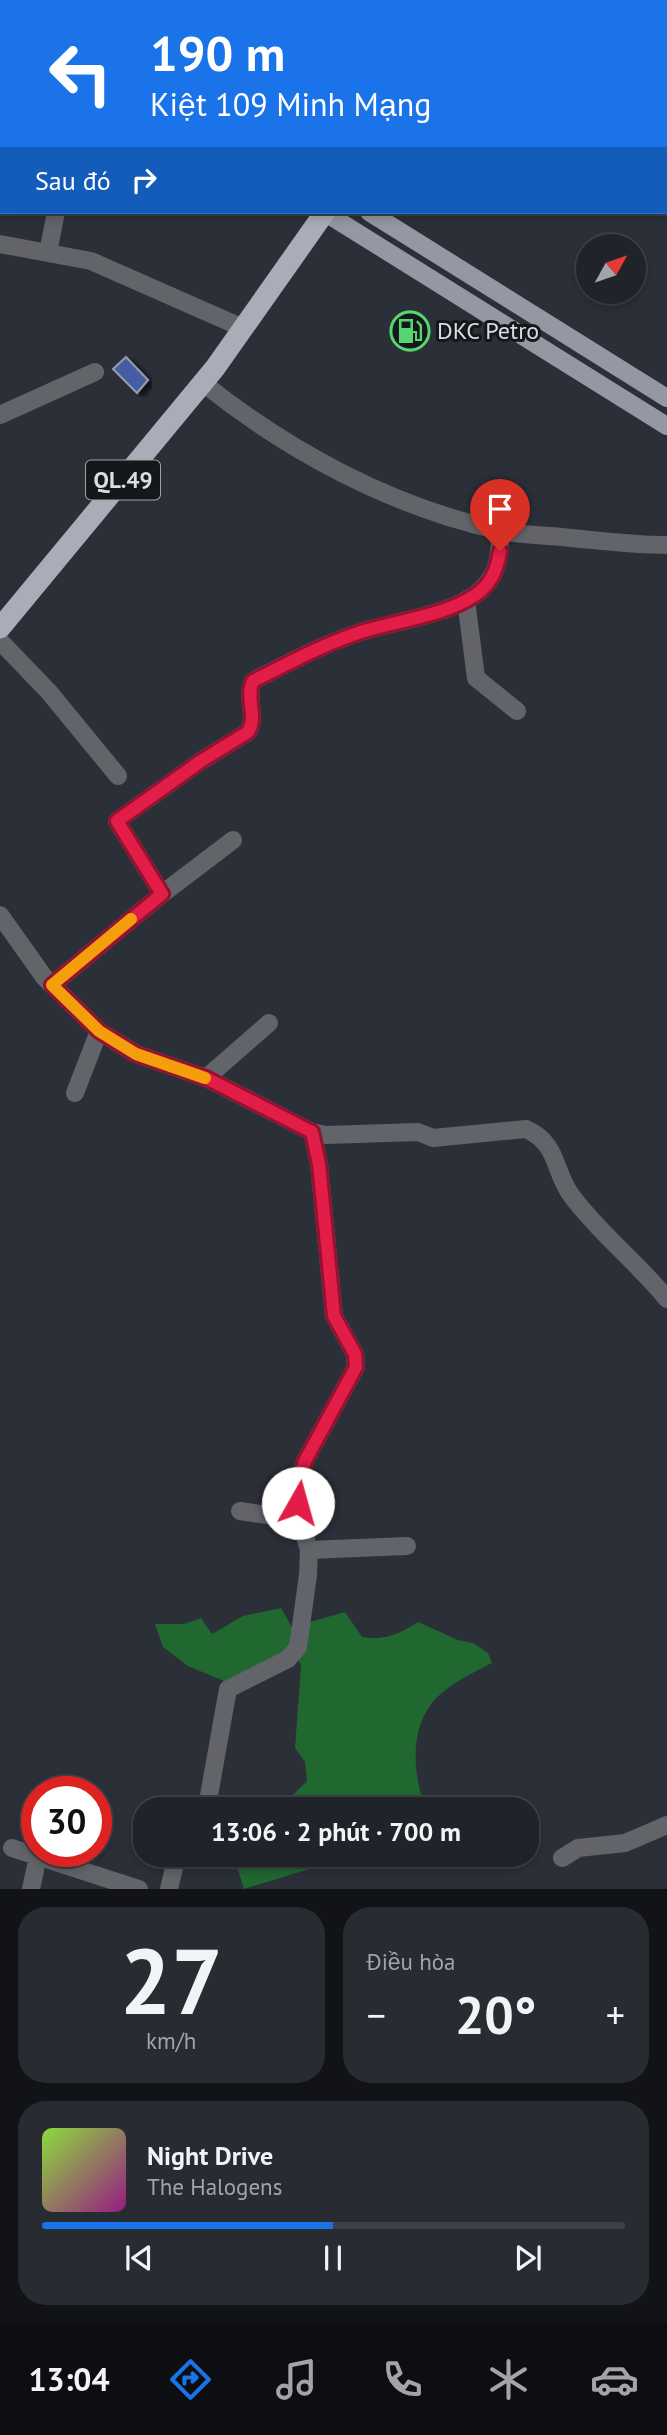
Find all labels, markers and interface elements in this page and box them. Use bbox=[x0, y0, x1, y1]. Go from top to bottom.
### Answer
text: 190 m bbox=[150, 21, 285, 85]
icon: left bbox=[35, 28, 126, 119]
text: Kiệt 109 Minh Mạng bbox=[150, 83, 431, 125]
icon: right bbox=[125, 161, 163, 199]
text: Sau đó bbox=[35, 164, 111, 197]
north arrow bbox=[576, 234, 646, 304]
map controls bbox=[576, 234, 646, 304]
fuel station icon: DKC Petro bbox=[389, 310, 431, 352]
place label: DKC Petro bbox=[437, 315, 539, 346]
road number: QL.49 bbox=[86, 460, 160, 500]
pin bbox=[470, 479, 530, 551]
icon: arrive bbox=[481, 490, 519, 528]
position arrow bbox=[261, 1466, 335, 1540]
speed limit sign: 30 bbox=[21, 1776, 112, 1867]
text: 13:06 · 2 phút · 700 m bbox=[211, 1815, 461, 1848]
text: 27 bbox=[120, 1921, 223, 2039]
text: Điều hòa bbox=[367, 1947, 455, 1976]
text: 20° bbox=[455, 1981, 537, 2048]
text: − bbox=[367, 1990, 386, 2039]
text: + bbox=[606, 1990, 625, 2039]
text: km/h bbox=[146, 2026, 196, 2055]
text: Night Drive bbox=[147, 2139, 273, 2172]
text: The Halogens bbox=[147, 2172, 282, 2201]
icon: previous bbox=[120, 2239, 158, 2277]
icon: pause bbox=[314, 2239, 352, 2277]
icon: next bbox=[509, 2239, 547, 2277]
icon: directions bbox=[166, 2355, 215, 2404]
icon: music bbox=[272, 2355, 321, 2404]
icon: phone bbox=[378, 2355, 427, 2404]
icon: climate bbox=[484, 2355, 533, 2404]
icon: car bbox=[590, 2355, 639, 2404]
text: 13:04 bbox=[28, 2358, 110, 2400]

